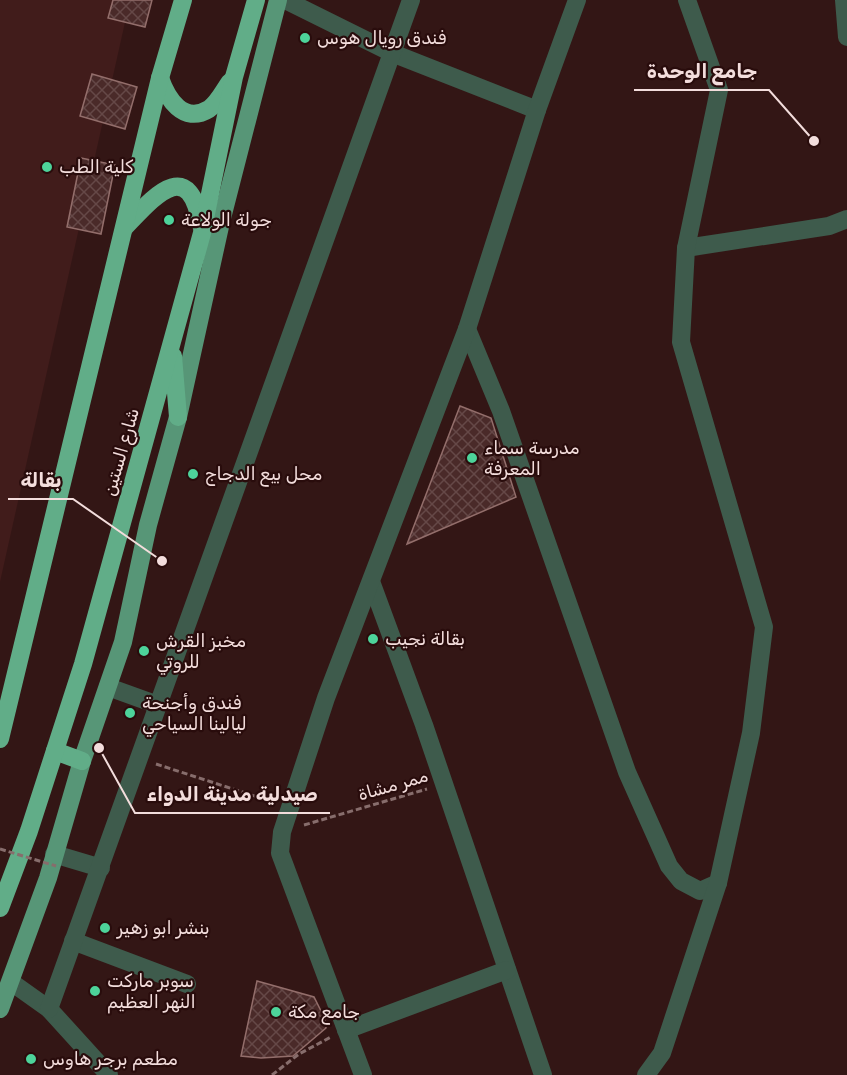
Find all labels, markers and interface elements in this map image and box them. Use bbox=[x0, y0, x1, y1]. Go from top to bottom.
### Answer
place label: فندق رويال هوس bbox=[317, 27, 446, 49]
marker: فندق رويال هوس bbox=[298, 31, 312, 45]
callout: جامع الوحدة bbox=[634, 52, 769, 90]
text: جامع الوحدة bbox=[647, 59, 757, 86]
place label: كلية الطب bbox=[59, 156, 133, 178]
marker: كلية الطب bbox=[40, 160, 54, 174]
place label: جولة الولاعة bbox=[181, 209, 272, 231]
marker: جولة الولاعة bbox=[162, 213, 176, 227]
street label: شارع الستين bbox=[98, 406, 145, 499]
place label: مدرسة سماء المعرفة bbox=[484, 437, 580, 480]
marker: مدرسة سماء المعرفة bbox=[465, 451, 479, 465]
callout: بقالة bbox=[8, 461, 73, 499]
place label: محل بيع الدجاج bbox=[205, 463, 322, 487]
marker: محل بيع الدجاج bbox=[186, 467, 200, 481]
text: بقالة bbox=[21, 468, 61, 492]
place label: بقالة نجيب bbox=[385, 628, 465, 650]
place label: مخبز القرش للروتي bbox=[156, 630, 246, 675]
marker: بقالة نجيب bbox=[366, 632, 380, 646]
marker: مخبز القرش للروتي bbox=[137, 644, 151, 658]
place label: فندق وأجنحة ليالينا السياحي bbox=[142, 692, 247, 737]
marker: فندق وأجنحة ليالينا السياحي bbox=[123, 706, 137, 720]
street label: ممر مشاة bbox=[355, 765, 431, 805]
callout: صيدلية مدينة الدواء bbox=[135, 775, 330, 813]
text: صيدلية مدينة الدواء bbox=[146, 782, 318, 806]
place label: بنشر ابو زهير bbox=[116, 917, 210, 939]
marker: بنشر ابو زهير bbox=[98, 921, 112, 935]
place label: سوبر ماركت النهر العظيم bbox=[107, 970, 196, 1014]
marker: سوبر ماركت النهر العظيم bbox=[88, 984, 102, 998]
place label: جامع مكة bbox=[288, 1001, 360, 1025]
marker: جامع مكة bbox=[269, 1005, 283, 1019]
place label: مطعم برجر هاوس bbox=[43, 1048, 178, 1071]
marker: مطعم برجر هاوس bbox=[24, 1052, 38, 1066]

